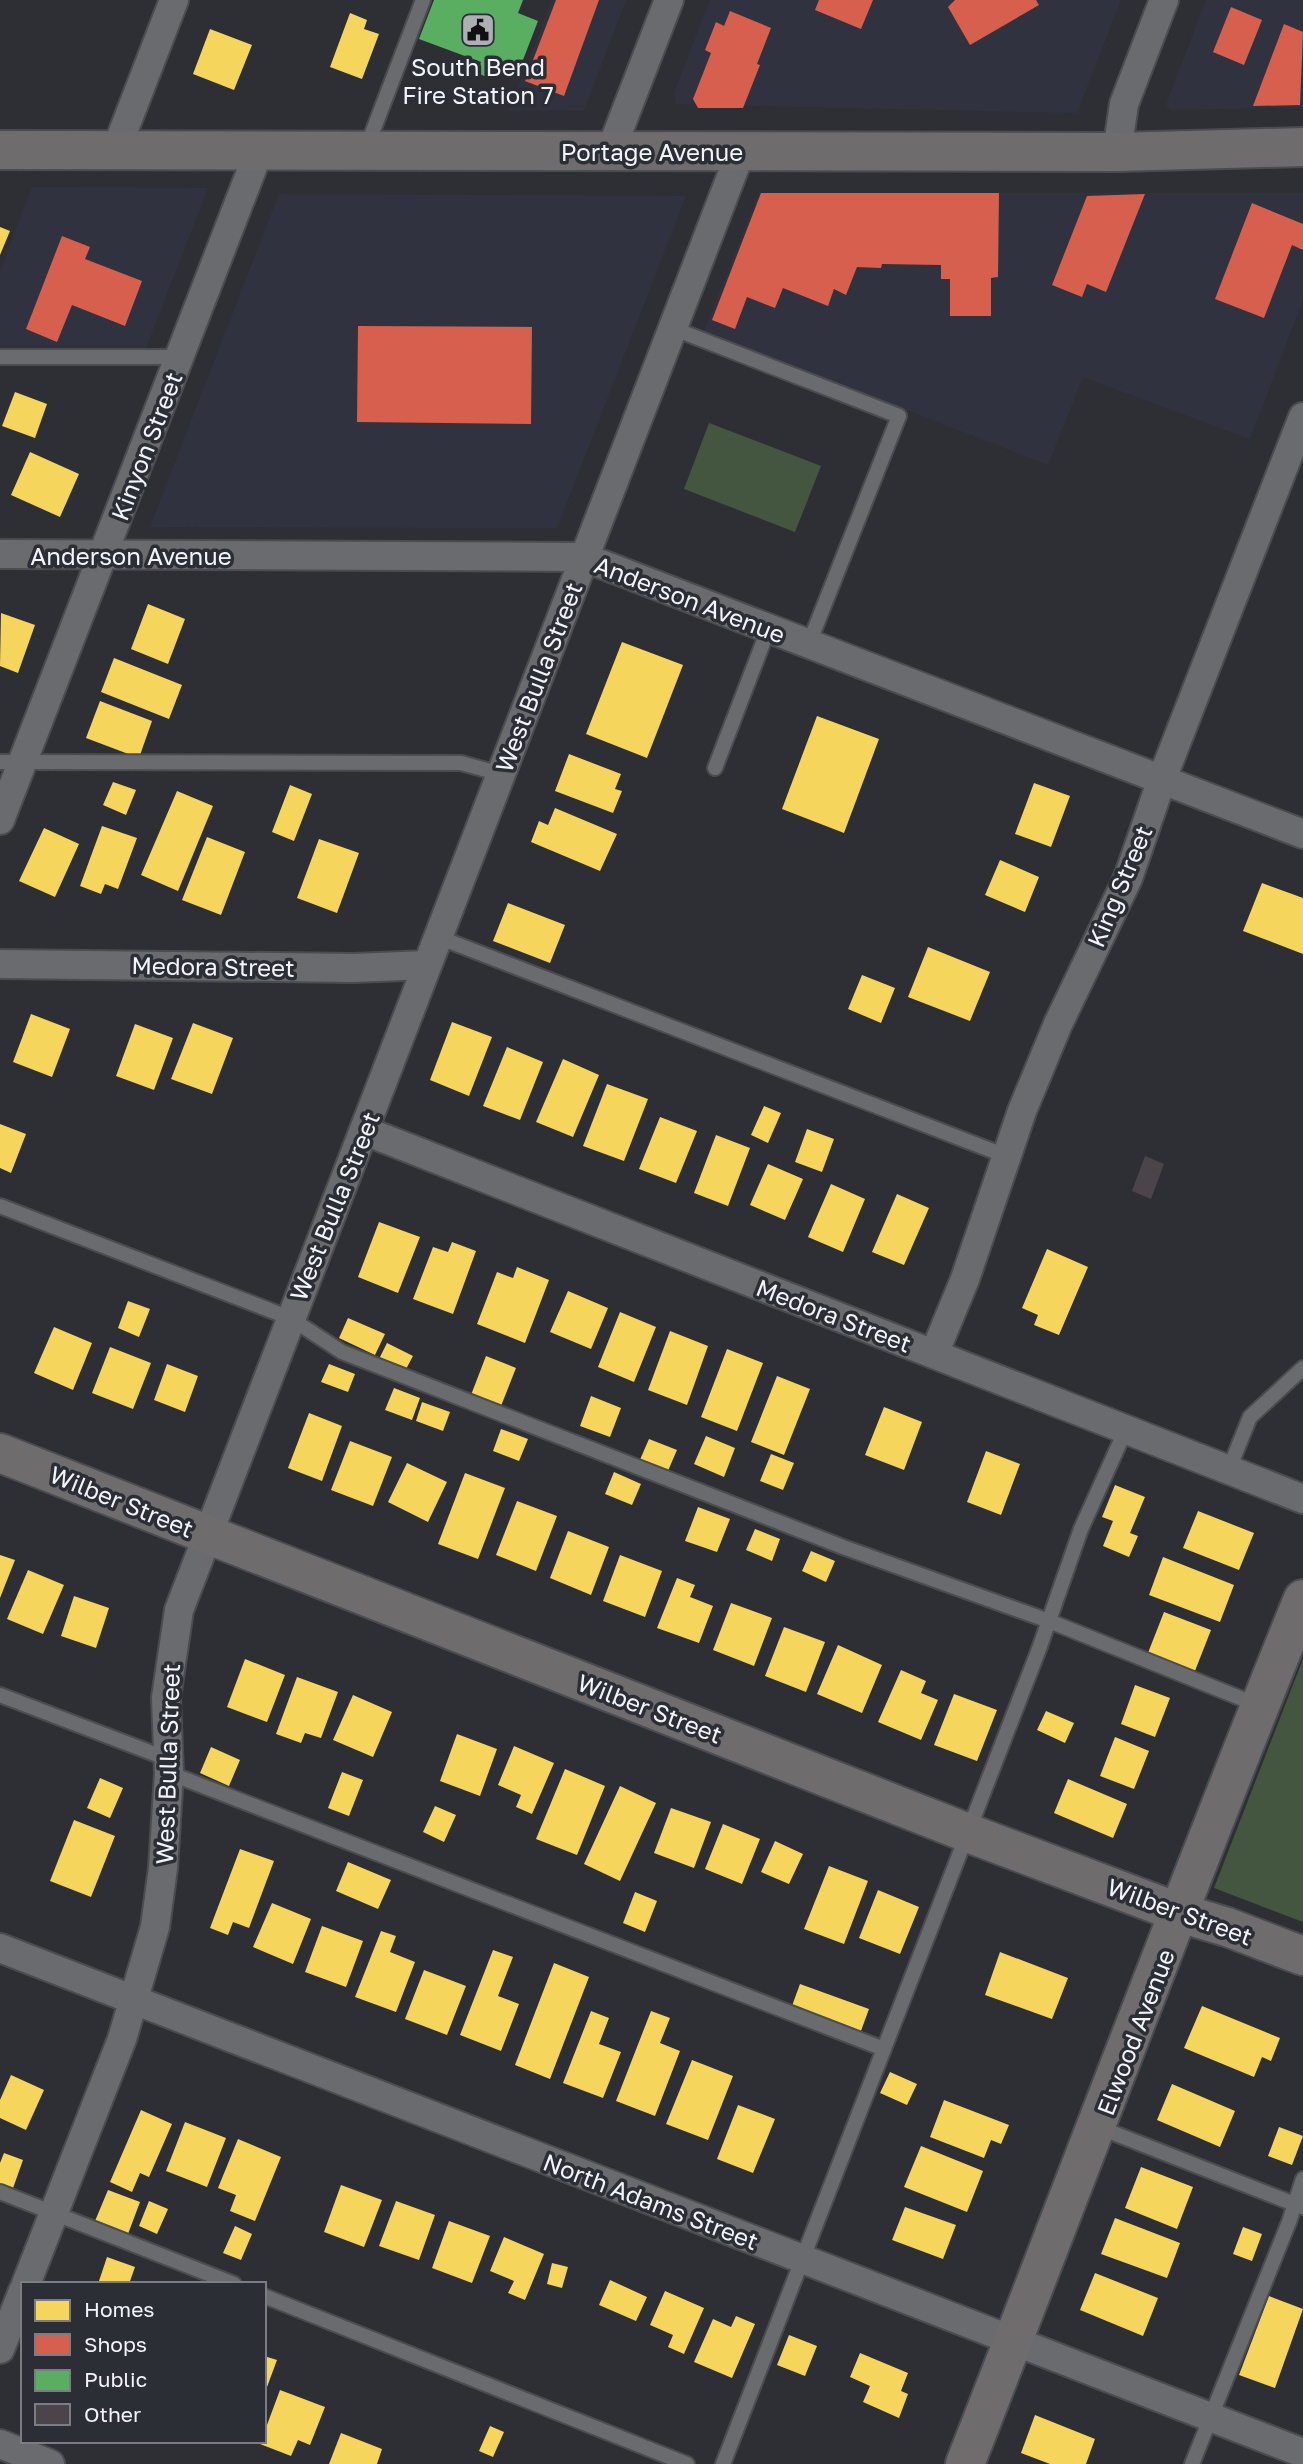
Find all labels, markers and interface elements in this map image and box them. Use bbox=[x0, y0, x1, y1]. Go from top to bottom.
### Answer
public building icon: South Bend Fire Station 7 bbox=[459, 11, 497, 49]
place label: South Bend Fire Station 7 bbox=[402, 52, 554, 109]
street label: Portage Avenue bbox=[561, 137, 743, 166]
street label: Kinyon Street bbox=[104, 368, 188, 524]
street label: Anderson Avenue bbox=[30, 541, 232, 570]
street label: Anderson Avenue bbox=[591, 549, 789, 649]
street label: West Bulla Street bbox=[488, 578, 588, 776]
street label: King Street bbox=[1080, 821, 1158, 951]
street label: Medora Street bbox=[131, 950, 295, 982]
street label: West Bulla Street bbox=[283, 1107, 385, 1305]
street label: Medora Street bbox=[753, 1272, 915, 1358]
street label: Wilber Street bbox=[46, 1459, 198, 1543]
street label: West Bulla Street bbox=[149, 1663, 185, 1865]
street label: Wilber Street bbox=[574, 1667, 726, 1749]
street label: Wilber Street bbox=[1104, 1871, 1256, 1951]
street label: Elwood Avenue bbox=[1090, 1945, 1180, 2119]
street label: North Adams Street bbox=[539, 2147, 763, 2255]
legend bbox=[21, 2282, 266, 2443]
text: Homes bbox=[84, 2296, 154, 2322]
text: Shops bbox=[84, 2331, 147, 2357]
text: Public bbox=[84, 2366, 147, 2392]
text: Other bbox=[84, 2401, 141, 2427]

